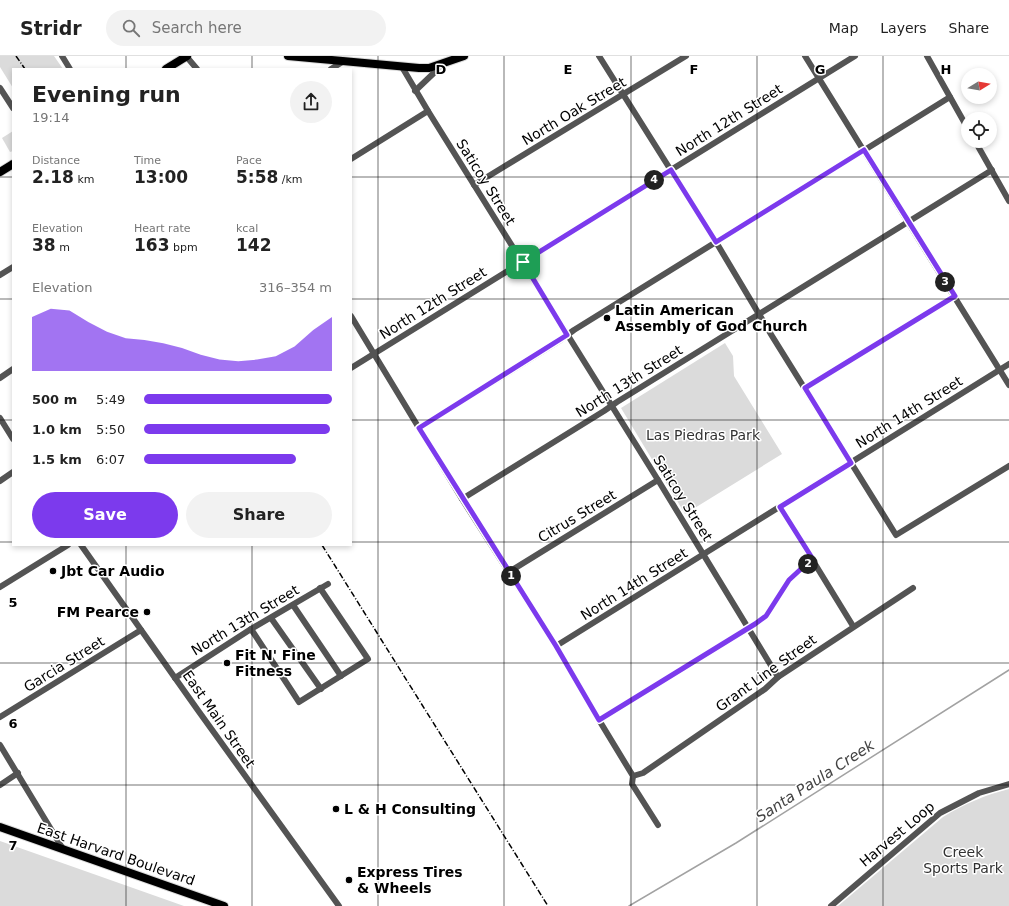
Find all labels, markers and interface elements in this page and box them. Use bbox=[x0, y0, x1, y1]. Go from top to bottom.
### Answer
search box bbox=[106, 10, 386, 46]
text: Stridr bbox=[20, 17, 82, 39]
icon: search bbox=[120, 17, 142, 39]
text: Search here bbox=[152, 19, 242, 37]
text: Map bbox=[829, 20, 858, 36]
text: Layers bbox=[880, 20, 927, 36]
text: Share bbox=[949, 20, 989, 36]
text: D bbox=[436, 62, 447, 77]
text: E bbox=[564, 62, 572, 77]
text: F bbox=[690, 62, 698, 77]
text: G bbox=[815, 62, 825, 77]
text: H bbox=[941, 62, 951, 77]
north arrow bbox=[961, 68, 997, 104]
map controls bbox=[961, 68, 997, 148]
street label: North Oak Street bbox=[519, 73, 629, 148]
street label: North 12th Street bbox=[673, 80, 786, 159]
button: share bbox=[290, 81, 332, 123]
text: Evening run bbox=[32, 82, 181, 107]
text: 19:14 bbox=[32, 110, 69, 125]
button: locate bbox=[961, 112, 997, 148]
street label: Saticoy Street bbox=[453, 136, 519, 228]
text: Distance bbox=[32, 154, 80, 167]
text: Time bbox=[134, 154, 161, 167]
text: Pace bbox=[236, 154, 262, 167]
text: 2.18 bbox=[32, 167, 74, 187]
text: 13:00 bbox=[134, 167, 188, 187]
text: 5:58 bbox=[236, 167, 278, 187]
pin: 4 bbox=[644, 170, 664, 190]
text: km bbox=[74, 173, 95, 186]
text: /km bbox=[278, 173, 303, 186]
text: 4 bbox=[650, 173, 658, 186]
text: Elevation bbox=[32, 222, 83, 235]
text: Heart rate bbox=[134, 222, 190, 235]
text: kcal bbox=[236, 222, 258, 235]
text: 38 bbox=[32, 235, 56, 255]
text: 163 bbox=[134, 235, 170, 255]
text: 142 bbox=[236, 235, 272, 255]
text: m bbox=[56, 241, 70, 254]
text: bpm bbox=[170, 241, 198, 254]
pin bbox=[506, 245, 540, 279]
icon: arrive bbox=[512, 251, 534, 273]
street label: North 12th Street bbox=[377, 263, 490, 342]
pin: 3 bbox=[935, 272, 955, 292]
text: 3 bbox=[941, 275, 949, 288]
text: Elevation bbox=[32, 280, 92, 295]
text: 316–354 m bbox=[259, 280, 332, 295]
place label: Latin American Assembly of God Church bbox=[615, 302, 807, 334]
marker: Latin American Assembly of God Church bbox=[602, 313, 612, 323]
street label: North 13th Street bbox=[573, 341, 686, 420]
street label: North 14th Street bbox=[853, 372, 966, 451]
text: 500 m bbox=[32, 392, 77, 407]
text: 5:49 bbox=[96, 392, 125, 407]
text: 1.0 km bbox=[32, 422, 82, 437]
text: 5:50 bbox=[96, 422, 125, 437]
park label: Las Piedras Park bbox=[646, 427, 761, 443]
text: 1.5 km bbox=[32, 452, 82, 467]
text: 6:07 bbox=[96, 452, 125, 467]
street label: Saticoy Street bbox=[650, 452, 716, 544]
street label: Citrus Street bbox=[535, 486, 619, 546]
button: Save bbox=[32, 492, 178, 538]
button: Share bbox=[186, 492, 332, 538]
street label: North 14th Street bbox=[578, 544, 691, 623]
pin: 2 bbox=[798, 554, 818, 574]
text: 2 bbox=[804, 557, 812, 570]
place label: Jbt Car Audio bbox=[60, 563, 165, 579]
marker: Jbt Car Audio bbox=[48, 566, 58, 576]
pin: 1 bbox=[501, 566, 521, 586]
text: 1 bbox=[507, 569, 515, 582]
street label: North 13th Street bbox=[188, 581, 302, 658]
text: 5 bbox=[8, 595, 18, 610]
place label: FM Pearce bbox=[57, 604, 139, 620]
marker: FM Pearce bbox=[142, 607, 152, 617]
street label: Grant Line Street bbox=[713, 631, 820, 715]
street label: Garcia Street bbox=[21, 633, 108, 695]
place label: Fit N' Fine Fitness bbox=[235, 647, 316, 679]
marker: Fit N' Fine Fitness bbox=[222, 658, 232, 668]
street label: East Main Street bbox=[179, 667, 259, 771]
text: 6 bbox=[8, 716, 18, 731]
water label: Santa Paula Creek bbox=[752, 735, 879, 826]
street label: Harvest Loop bbox=[856, 798, 938, 870]
place label: L & H Consulting bbox=[344, 801, 476, 817]
marker: L & H Consulting bbox=[331, 804, 341, 814]
street label: East Harvard Boulevard bbox=[35, 819, 197, 889]
text: 7 bbox=[8, 838, 18, 853]
park label: Creek Sports Park bbox=[923, 844, 1004, 876]
place label: Express Tires & Wheels bbox=[357, 864, 463, 896]
marker: Express Tires & Wheels bbox=[344, 875, 354, 885]

